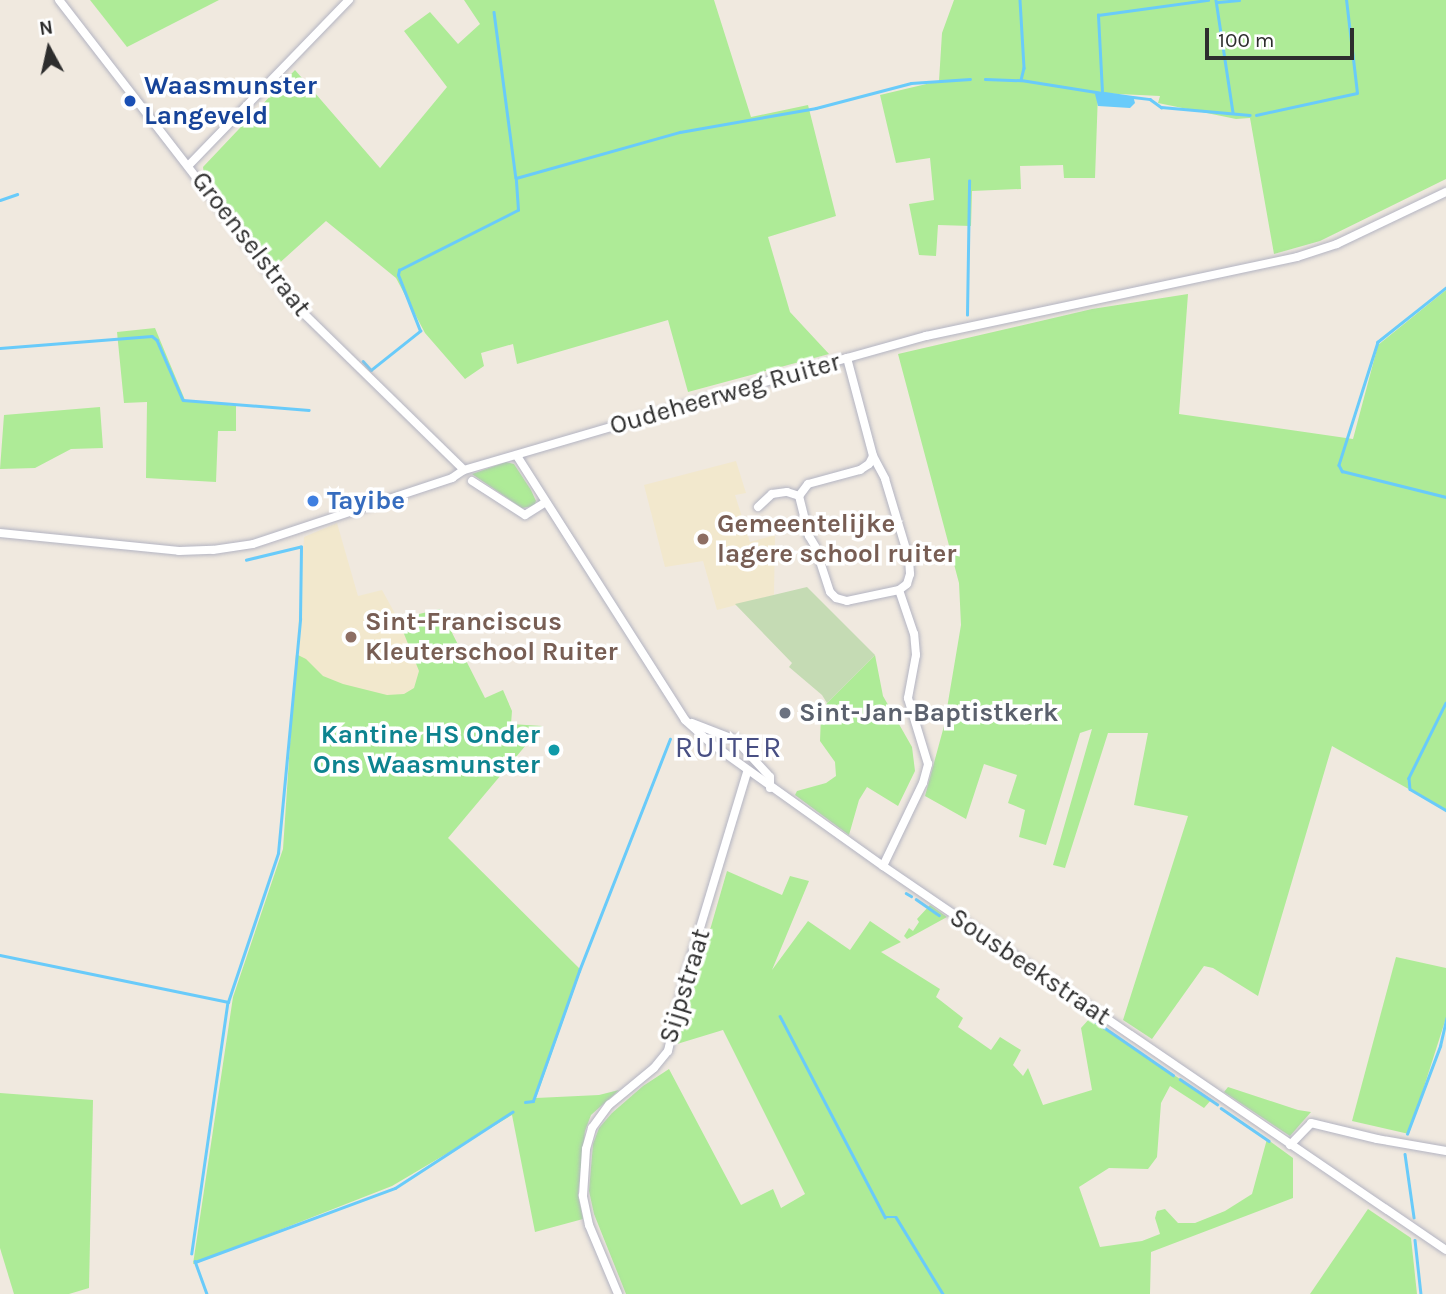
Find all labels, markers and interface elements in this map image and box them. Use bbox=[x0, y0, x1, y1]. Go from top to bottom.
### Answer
north arrow bbox=[14, 14, 84, 84]
scale bar bbox=[1208, 14, 1357, 58]
text: N bbox=[38, 16, 54, 40]
text: 100 m bbox=[1218, 28, 1275, 52]
place label: Waasmunster Langeveld bbox=[144, 70, 317, 132]
marker: Waasmunster Langeveld bbox=[122, 93, 138, 109]
street label: Groenselstraat bbox=[185, 165, 317, 323]
street label: Oudeheerweg Ruiter bbox=[606, 346, 844, 442]
place label: Tayibe bbox=[327, 485, 405, 517]
marker: Tayibe bbox=[305, 493, 321, 509]
place label: Gemeentelijke lagere school ruiter bbox=[717, 508, 956, 570]
marker: Gemeentelijke lagere school ruiter bbox=[695, 531, 711, 547]
place label: Sint-Franciscus Kleuterschool Ruiter bbox=[365, 606, 618, 668]
marker: Sint-Franciscus Kleuterschool Ruiter bbox=[343, 629, 359, 645]
place label: Sint-Jan-Baptistkerk bbox=[799, 697, 1058, 729]
marker: Sint-Jan-Baptistkerk bbox=[777, 705, 793, 721]
place label: Kantine HS Onder Ons Waasmunster bbox=[313, 719, 540, 780]
district label: RUITER bbox=[675, 729, 783, 765]
marker: Kantine HS Onder Ons Waasmunster bbox=[546, 742, 562, 758]
street label: Sousbeekstraat bbox=[944, 902, 1116, 1032]
street label: Sijpstraat bbox=[653, 925, 717, 1047]

